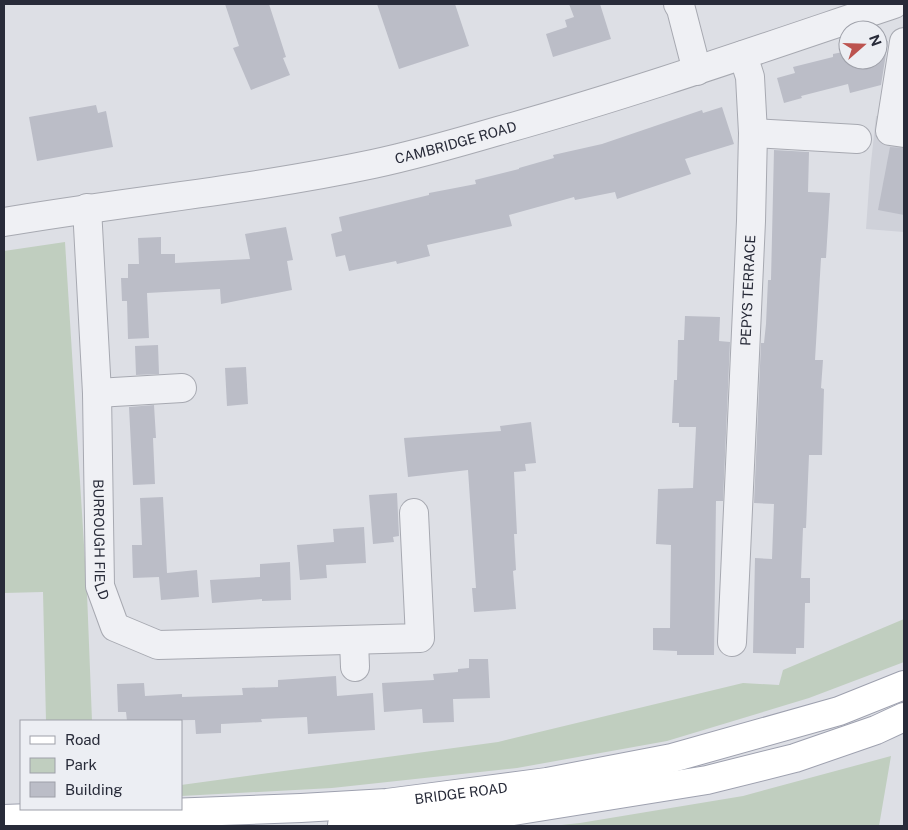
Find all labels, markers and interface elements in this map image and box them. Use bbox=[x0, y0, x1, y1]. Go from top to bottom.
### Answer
north arrow bbox=[838, 20, 888, 70]
text: N bbox=[866, 33, 885, 48]
street label: CAMBRIDGE ROAD bbox=[393, 118, 518, 167]
street label: PEPYS TERRACE bbox=[737, 234, 758, 346]
street label: BURROUGH FIELD bbox=[90, 479, 112, 602]
legend bbox=[20, 720, 182, 810]
text: Road bbox=[65, 731, 101, 748]
text: Park bbox=[65, 756, 97, 773]
street label: BRIDGE ROAD bbox=[413, 779, 509, 807]
text: Building bbox=[65, 781, 123, 798]

